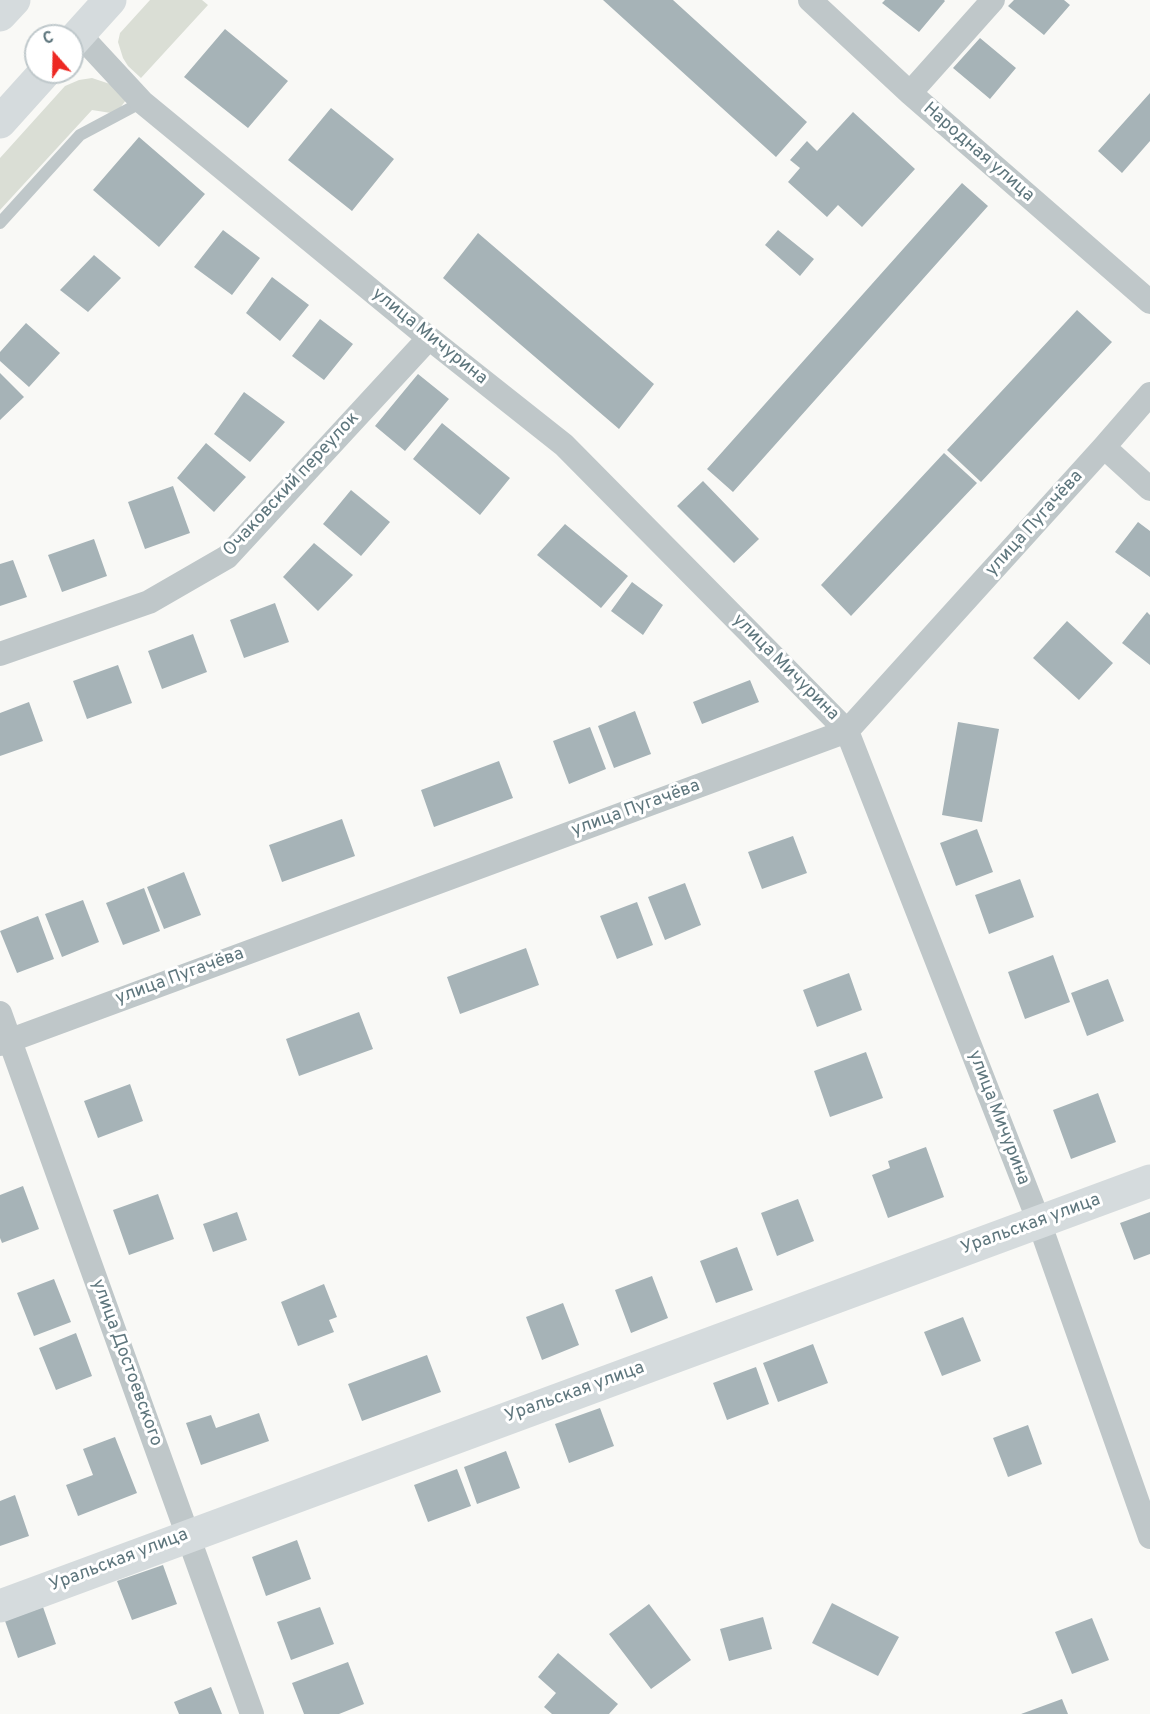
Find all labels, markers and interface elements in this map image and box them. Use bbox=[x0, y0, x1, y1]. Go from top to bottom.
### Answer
north arrow bbox=[24, 24, 84, 84]
text: С bbox=[40, 28, 57, 50]
street label: Народная улица bbox=[918, 99, 1038, 207]
street label: улица Мичурина bbox=[367, 284, 491, 390]
street label: Очаковский переулок bbox=[219, 408, 365, 562]
street label: улица Пугачёва bbox=[982, 467, 1088, 581]
street label: улица Мичурина bbox=[727, 610, 843, 726]
street label: улица Пугачёва bbox=[569, 776, 703, 842]
street label: улица Пугачёва bbox=[113, 944, 247, 1010]
street label: улица Мичурина bbox=[962, 1048, 1034, 1188]
street label: Уральская улица bbox=[958, 1190, 1104, 1260]
street label: улица Достоевского bbox=[86, 1276, 166, 1450]
street label: Уральская улица bbox=[502, 1358, 648, 1428]
street label: Уральская улица bbox=[47, 1525, 191, 1597]

